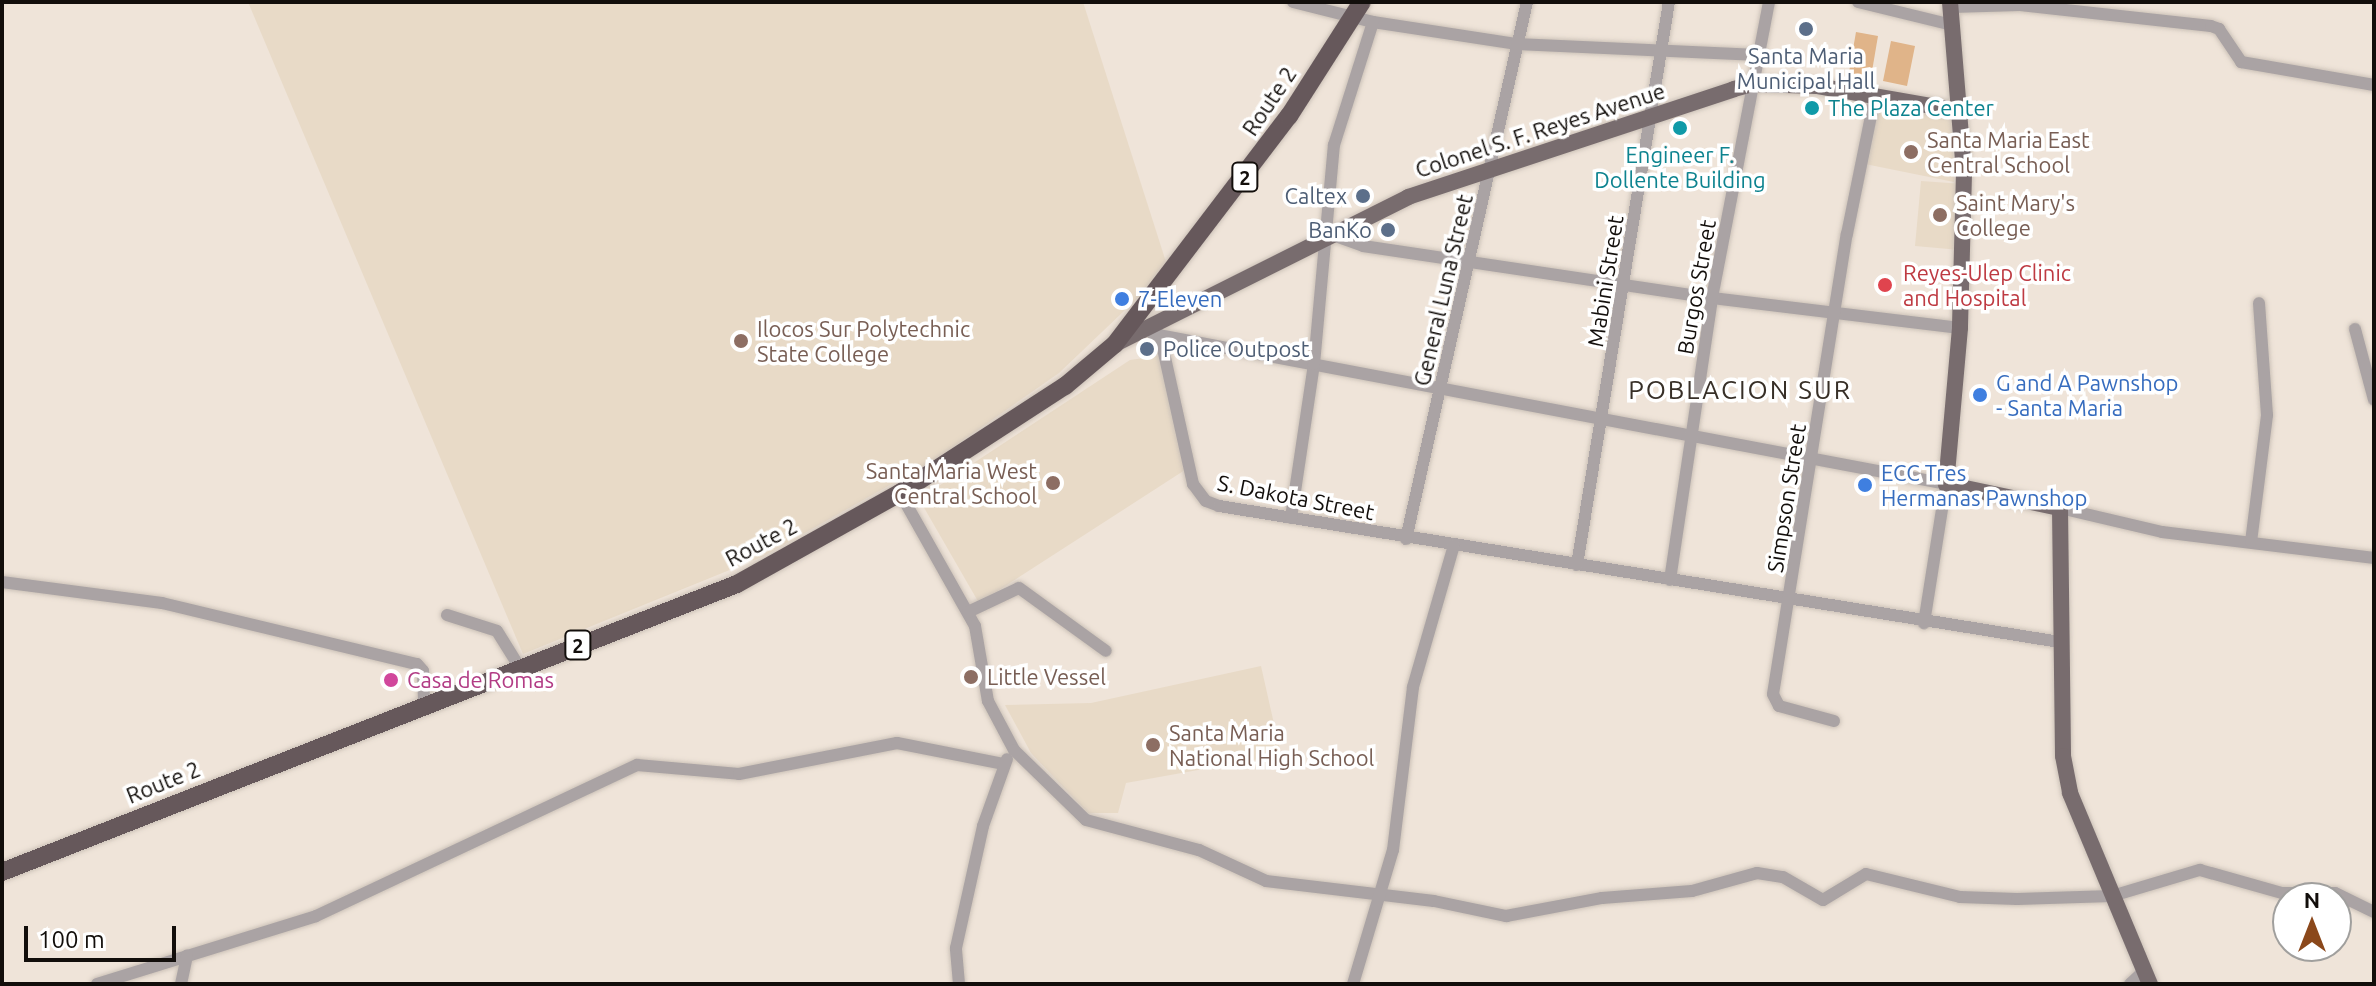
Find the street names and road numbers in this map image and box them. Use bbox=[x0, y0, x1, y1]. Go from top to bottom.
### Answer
street label: Route 2 bbox=[1236, 62, 1302, 140]
street label: Colonel S. F. Reyes Avenue bbox=[1412, 77, 1668, 183]
road number: 2 bbox=[1231, 161, 1259, 193]
street label: General Luna Street bbox=[1408, 192, 1478, 388]
street label: Mabini Street bbox=[1582, 213, 1628, 349]
street label: Burgos Street bbox=[1671, 218, 1721, 356]
street label: Simpson Street bbox=[1761, 422, 1811, 574]
street label: S. Dakota Street bbox=[1215, 469, 1377, 525]
street label: Route 2 bbox=[721, 512, 801, 572]
road number: 2 bbox=[564, 629, 592, 661]
street label: Route 2 bbox=[122, 755, 204, 809]

